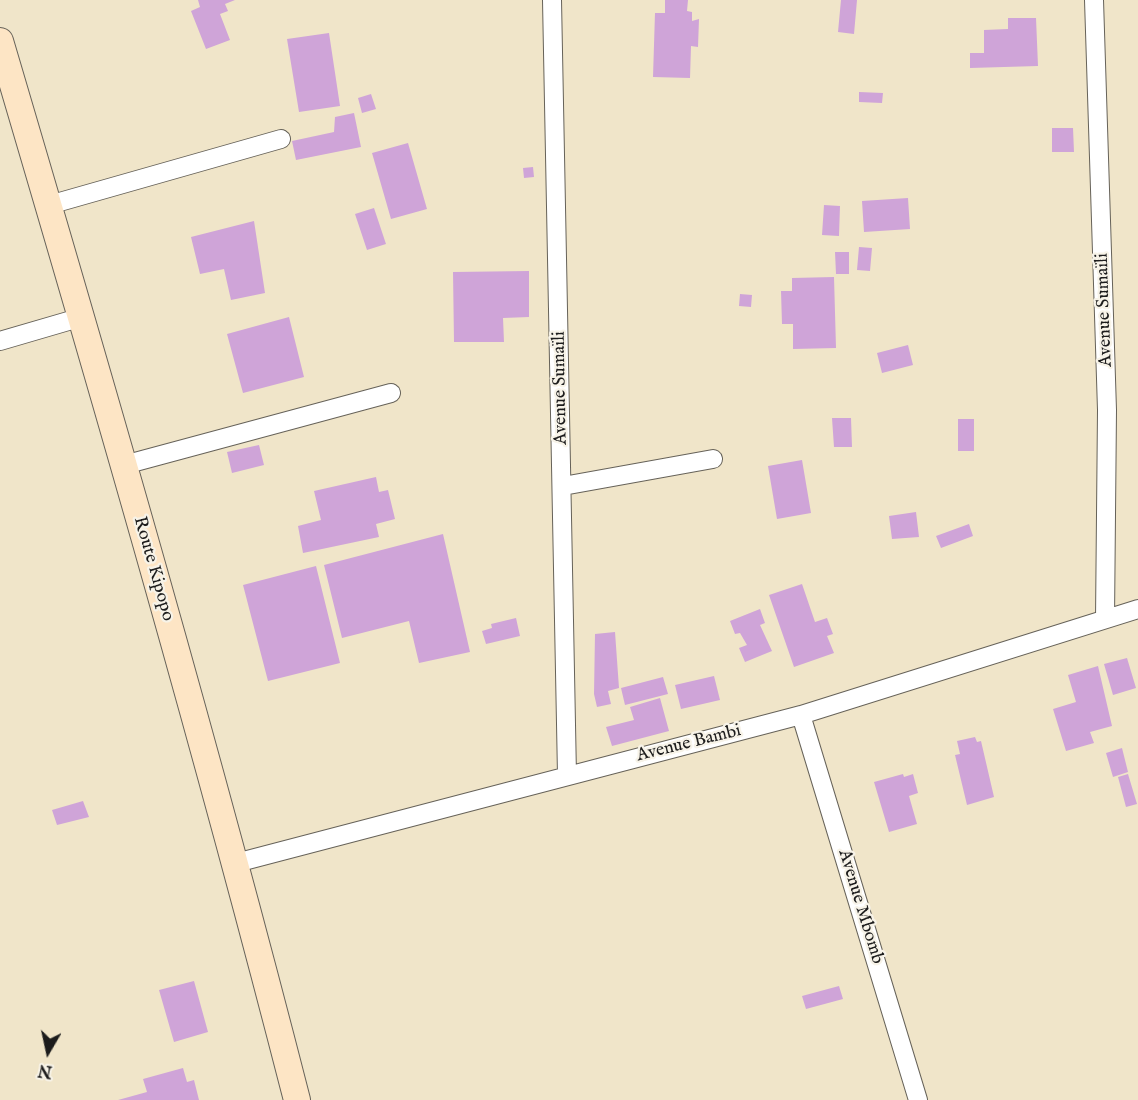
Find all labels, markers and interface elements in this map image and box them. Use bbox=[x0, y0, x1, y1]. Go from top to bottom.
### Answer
street label: Avenue Sumaïli bbox=[1092, 253, 1118, 367]
street label: Avenue Sumaïli bbox=[549, 331, 573, 445]
street label: Route Kipopo bbox=[128, 514, 178, 624]
street label: Avenue Bambi bbox=[635, 721, 743, 767]
street label: Avenue Mbomb bbox=[832, 847, 888, 967]
north arrow bbox=[18, 1022, 78, 1082]
text: N bbox=[37, 1059, 54, 1081]

